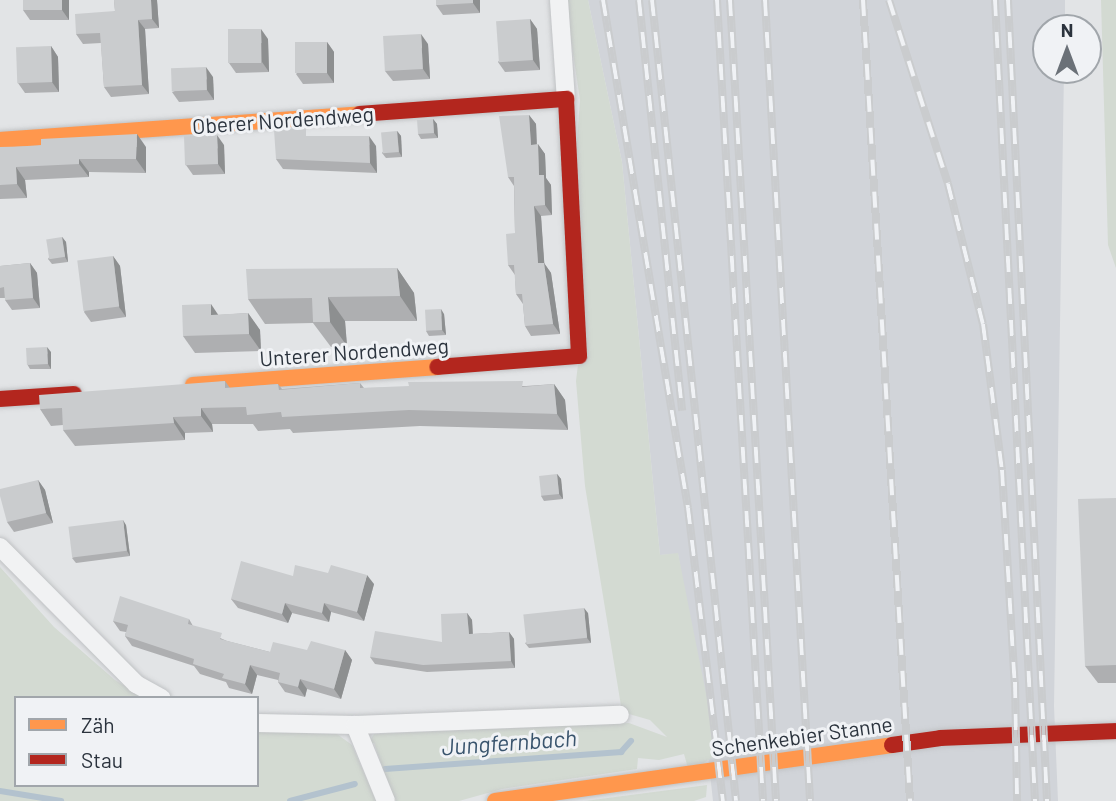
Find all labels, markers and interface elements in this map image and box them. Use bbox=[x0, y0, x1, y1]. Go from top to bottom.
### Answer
north arrow bbox=[1032, 14, 1102, 84]
text: N bbox=[1061, 18, 1073, 41]
street label: Oberer Nordendweg bbox=[191, 101, 375, 139]
street label: Unterer Nordendweg bbox=[258, 333, 450, 371]
legend bbox=[14, 696, 259, 787]
street label: Schenkebier Stanne bbox=[710, 711, 894, 761]
text: Zäh bbox=[81, 712, 115, 737]
water label: Jungfernbach bbox=[440, 724, 578, 760]
text: Stau bbox=[81, 747, 123, 772]

